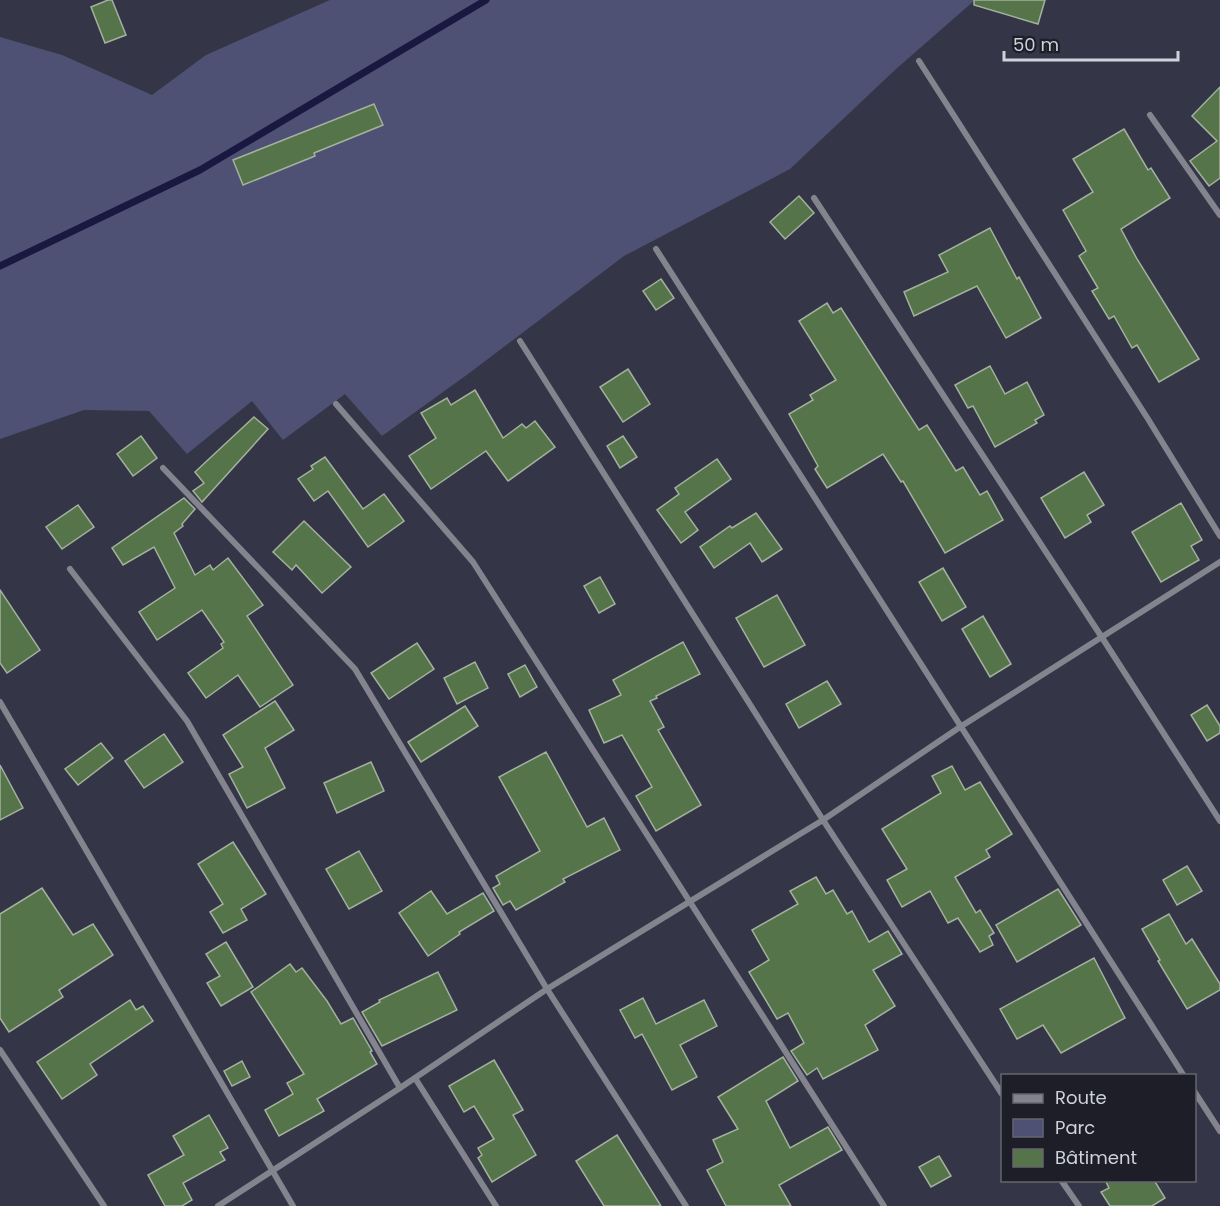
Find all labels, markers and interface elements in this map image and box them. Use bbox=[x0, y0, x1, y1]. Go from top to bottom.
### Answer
scale bar bbox=[1004, 24, 1178, 62]
text: 50 m bbox=[1013, 32, 1059, 57]
legend bbox=[1001, 1074, 1196, 1182]
text: Route bbox=[1055, 1085, 1107, 1110]
text: Parc bbox=[1055, 1115, 1095, 1140]
text: Bâtiment bbox=[1055, 1145, 1137, 1170]

